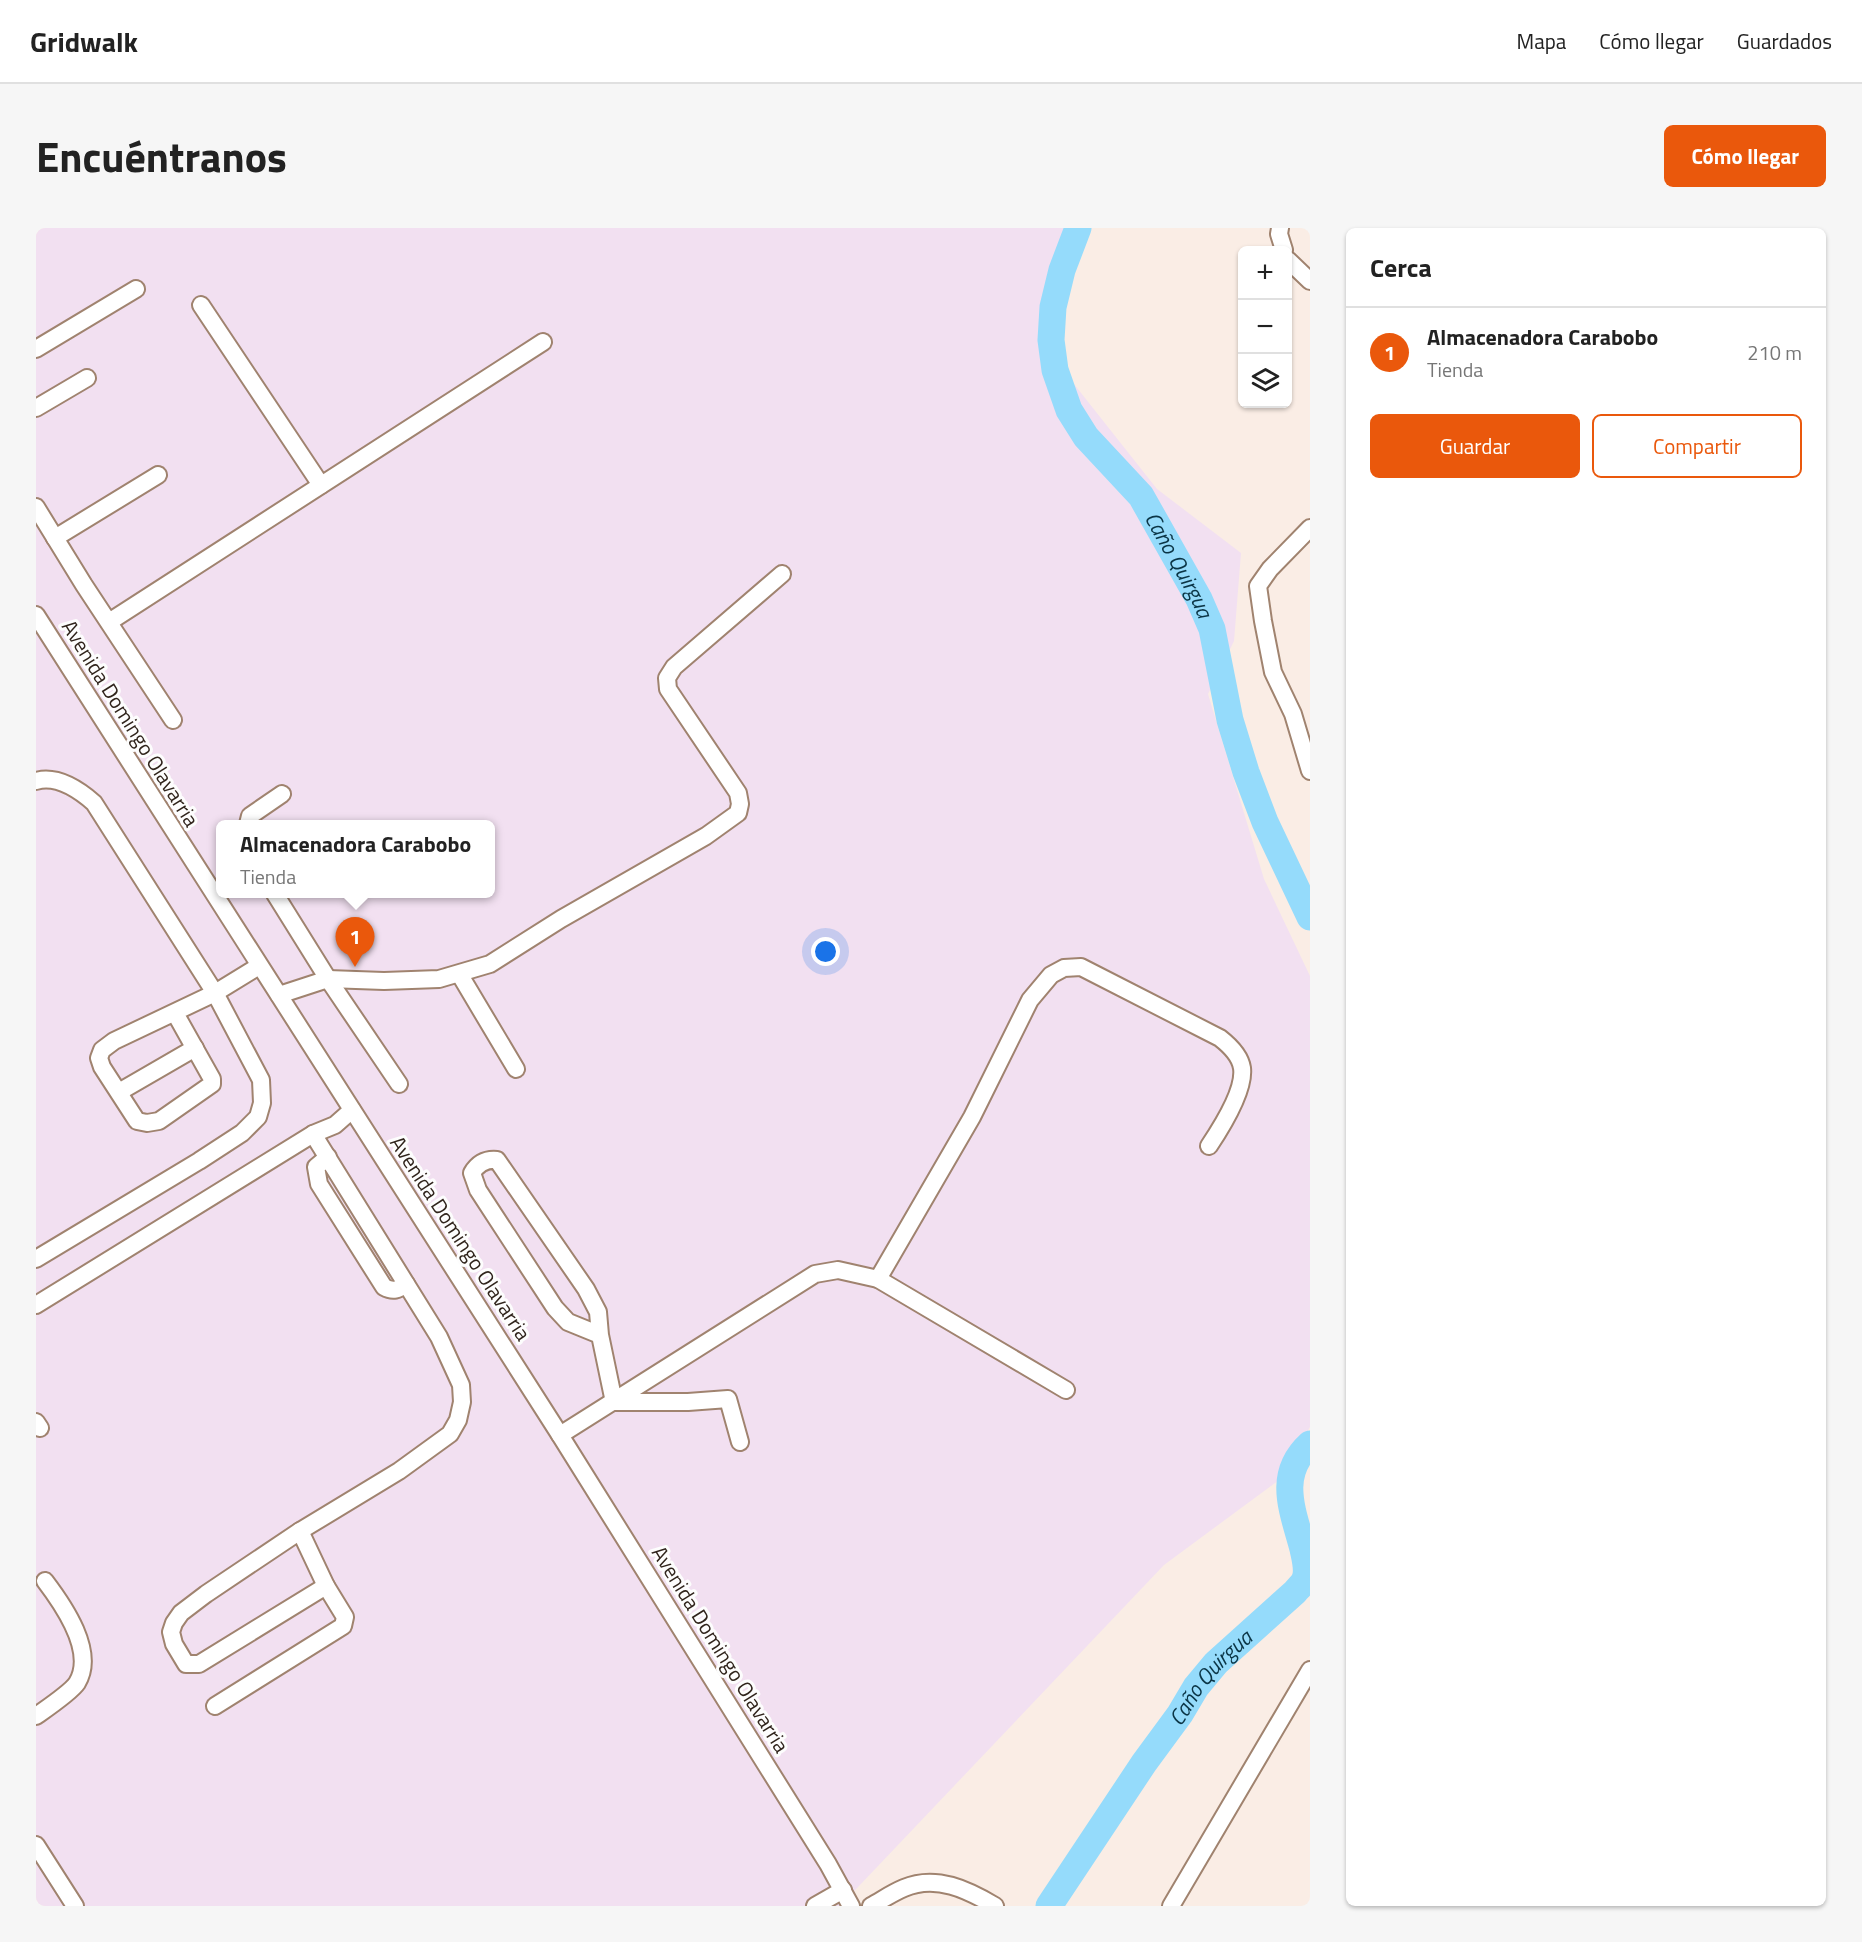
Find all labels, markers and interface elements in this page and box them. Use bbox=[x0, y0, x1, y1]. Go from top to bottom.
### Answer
text: Gridwalk bbox=[30, 20, 138, 63]
text: Mapa bbox=[1517, 25, 1566, 57]
text: Cómo llegar bbox=[1599, 25, 1704, 57]
text: Guardados bbox=[1737, 25, 1832, 57]
text: Encuéntranos bbox=[36, 124, 287, 188]
button: Cómo llegar bbox=[1664, 125, 1826, 187]
map controls bbox=[1238, 246, 1292, 408]
button: + bbox=[1238, 246, 1292, 300]
text: Cerca bbox=[1370, 248, 1432, 287]
button: − bbox=[1238, 300, 1292, 354]
text: Almacenadora Carabobo bbox=[1427, 320, 1658, 354]
text: 1 bbox=[1384, 337, 1395, 368]
text: 210 m bbox=[1747, 337, 1802, 368]
button: layers bbox=[1238, 354, 1292, 408]
text: Tienda bbox=[1427, 354, 1483, 385]
button: Guardar bbox=[1370, 414, 1580, 478]
button: Compartir bbox=[1592, 414, 1802, 478]
water label: Caño Quirgua bbox=[1136, 505, 1223, 625]
street label: Avenida Domingo Olavarria bbox=[54, 613, 208, 833]
popup bbox=[216, 820, 495, 898]
text: Almacenadora Carabobo bbox=[240, 827, 471, 861]
text: Tienda bbox=[240, 861, 296, 892]
pin: 1 bbox=[336, 918, 374, 967]
your location bbox=[811, 937, 840, 966]
street label: Avenida Domingo Olavarria bbox=[383, 1129, 540, 1347]
street label: Avenida Domingo Olavarria bbox=[644, 1539, 798, 1759]
water label: Caño Quirgua bbox=[1160, 1620, 1261, 1733]

